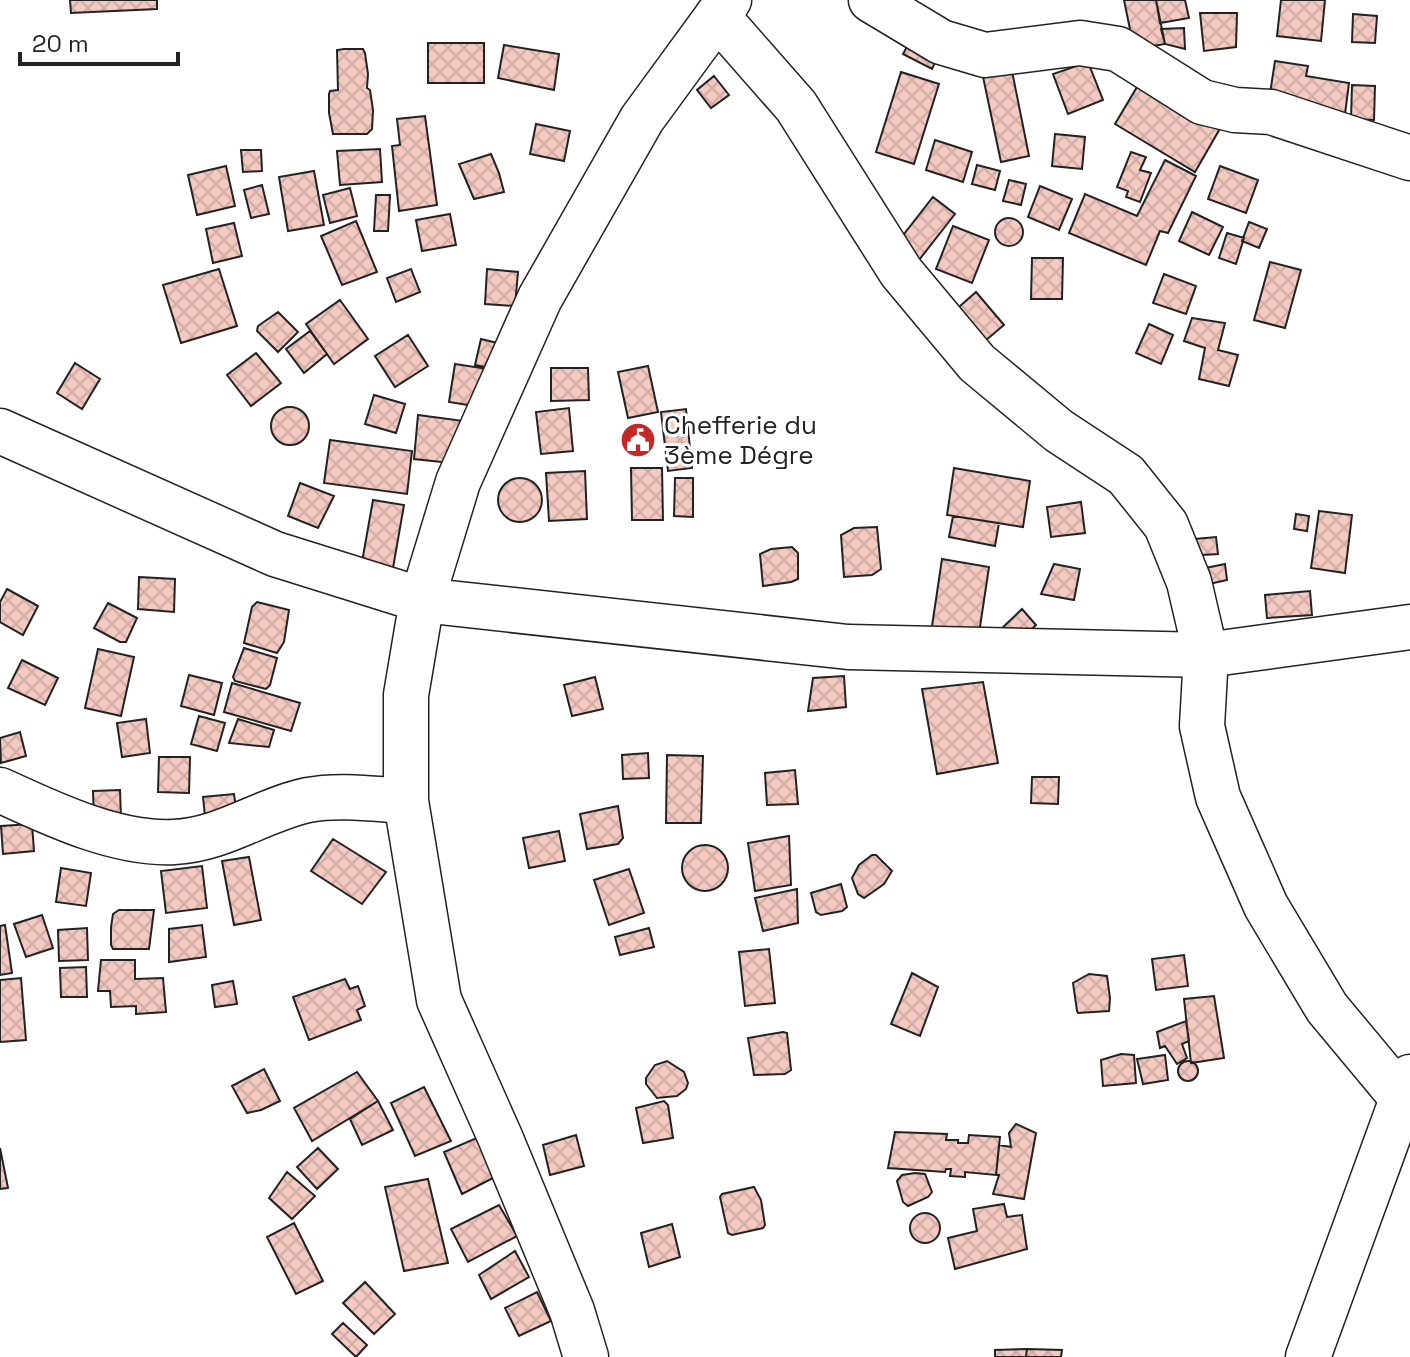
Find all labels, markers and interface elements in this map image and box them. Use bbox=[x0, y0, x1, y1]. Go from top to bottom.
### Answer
scale bar bbox=[20, 16, 178, 66]
text: 20 m bbox=[32, 28, 89, 59]
place label: Chefferie du 3ème Dégre bbox=[664, 408, 817, 472]
public building icon: Chefferie du 3ème Dégre bbox=[619, 421, 657, 459]

